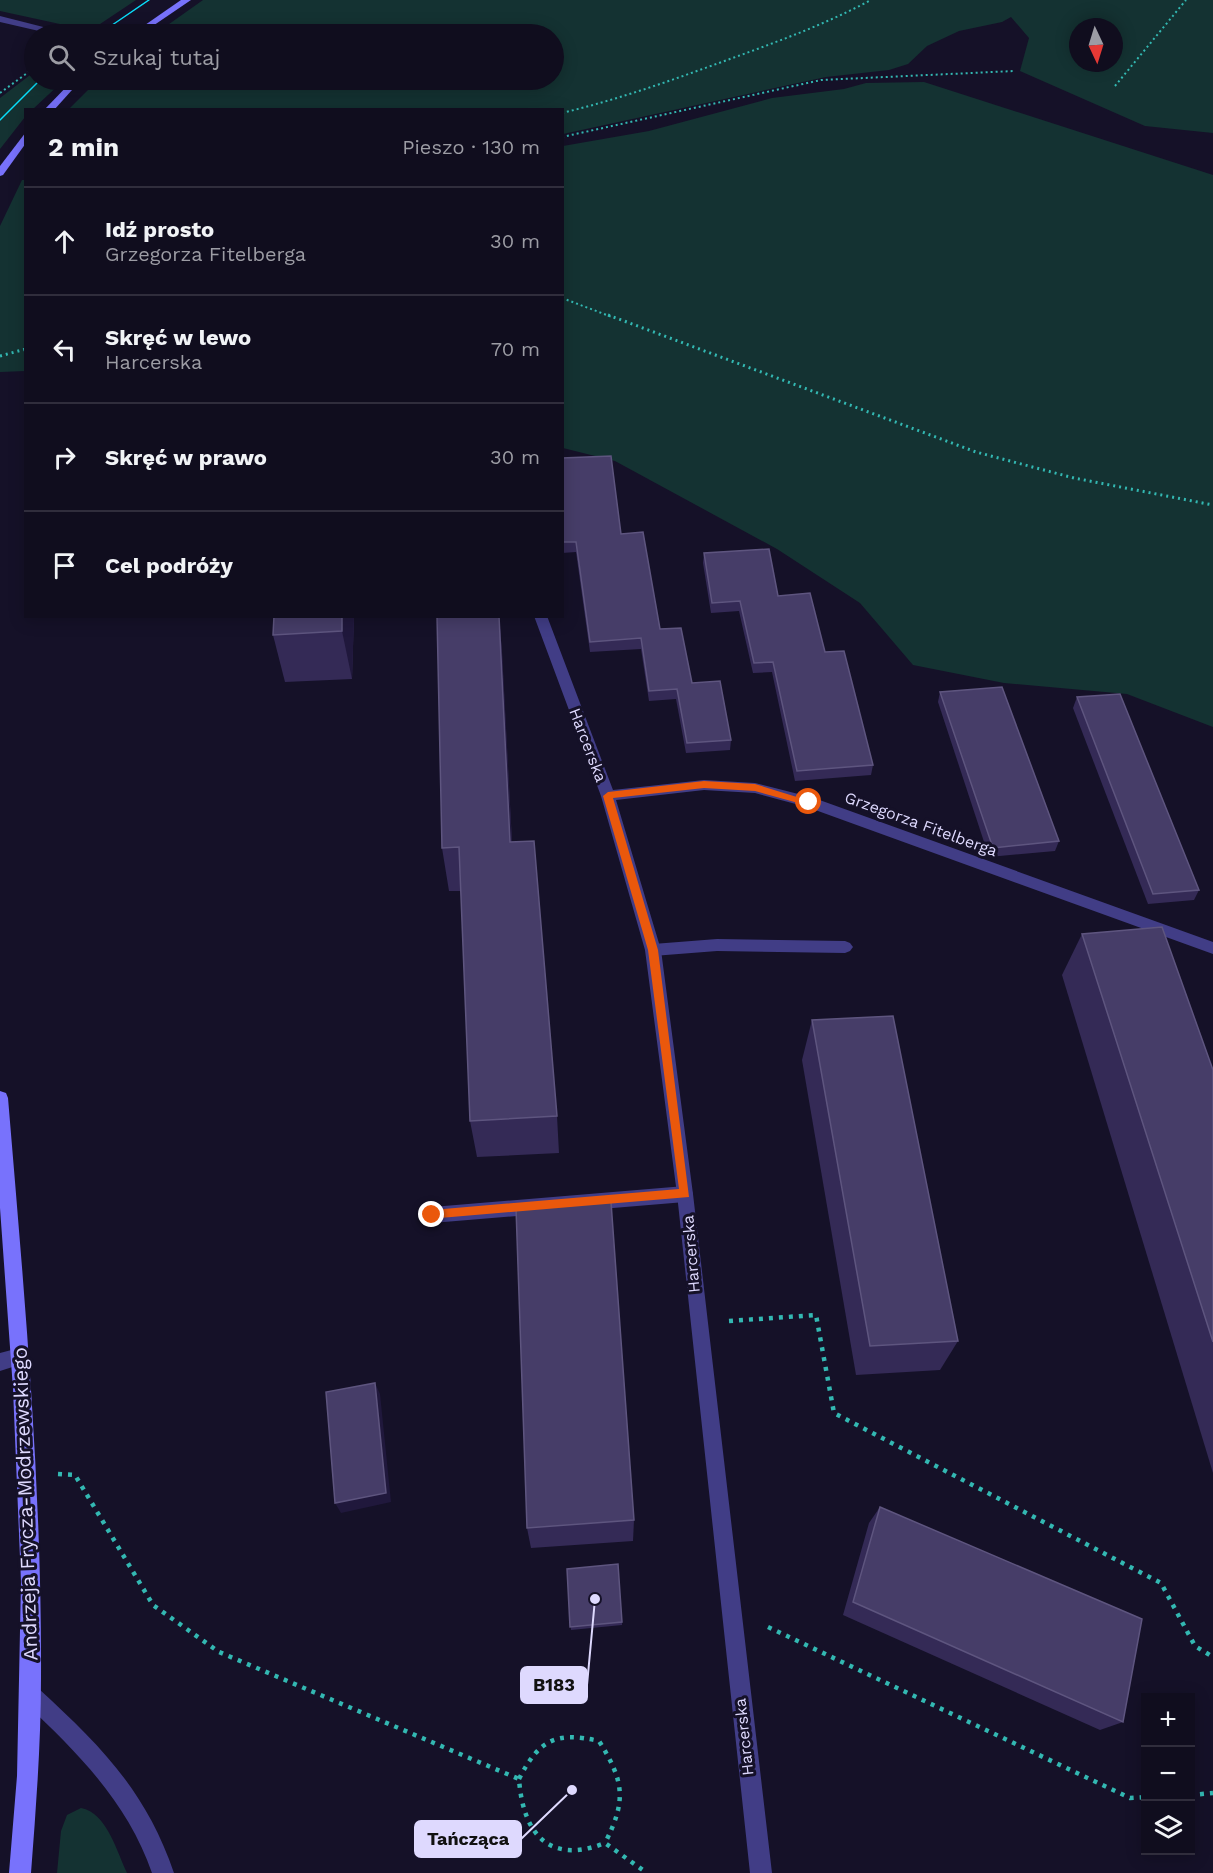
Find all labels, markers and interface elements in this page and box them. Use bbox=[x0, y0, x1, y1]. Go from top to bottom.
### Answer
north arrow bbox=[1069, 18, 1123, 72]
search box bbox=[24, 24, 564, 90]
icon: search bbox=[45, 41, 78, 74]
text: Szukaj tutaj bbox=[93, 45, 220, 70]
text: 2 min bbox=[48, 132, 119, 162]
text: Pieszo · 130 m bbox=[402, 135, 540, 159]
text: Idź prosto bbox=[105, 217, 214, 242]
icon: ahead bbox=[48, 225, 81, 258]
text: 30 m bbox=[490, 229, 540, 253]
text: Grzegorza Fitelberga bbox=[105, 242, 306, 266]
text: Skręć w lewo bbox=[105, 325, 251, 350]
icon: left bbox=[48, 333, 81, 366]
text: 70 m bbox=[491, 337, 540, 361]
text: Harcerska bbox=[105, 350, 202, 374]
icon: right bbox=[48, 441, 81, 474]
text: Skręć w prawo bbox=[105, 445, 267, 470]
text: 30 m bbox=[490, 445, 540, 469]
icon: arrive bbox=[48, 549, 81, 582]
text: Cel podróży bbox=[105, 553, 233, 578]
street label: Harcerska bbox=[565, 705, 611, 785]
route start bbox=[795, 788, 821, 814]
street label: Grzegorza Fitelberga bbox=[842, 788, 1000, 860]
route end bbox=[418, 1201, 444, 1227]
street label: Harcerska bbox=[678, 1214, 704, 1294]
street label: Andrzeja Frycza-Modrzewskiego bbox=[8, 1347, 42, 1661]
callout: B183 bbox=[521, 1667, 587, 1703]
text: B183 bbox=[533, 1674, 575, 1695]
map controls bbox=[1141, 1693, 1195, 1855]
button: + bbox=[1141, 1693, 1195, 1747]
street label: Harcerska bbox=[730, 1697, 758, 1777]
button: − bbox=[1141, 1747, 1195, 1801]
button: layers bbox=[1141, 1801, 1195, 1855]
callout: Tańcząca bbox=[415, 1821, 521, 1857]
text: Tańcząca bbox=[427, 1828, 510, 1849]

